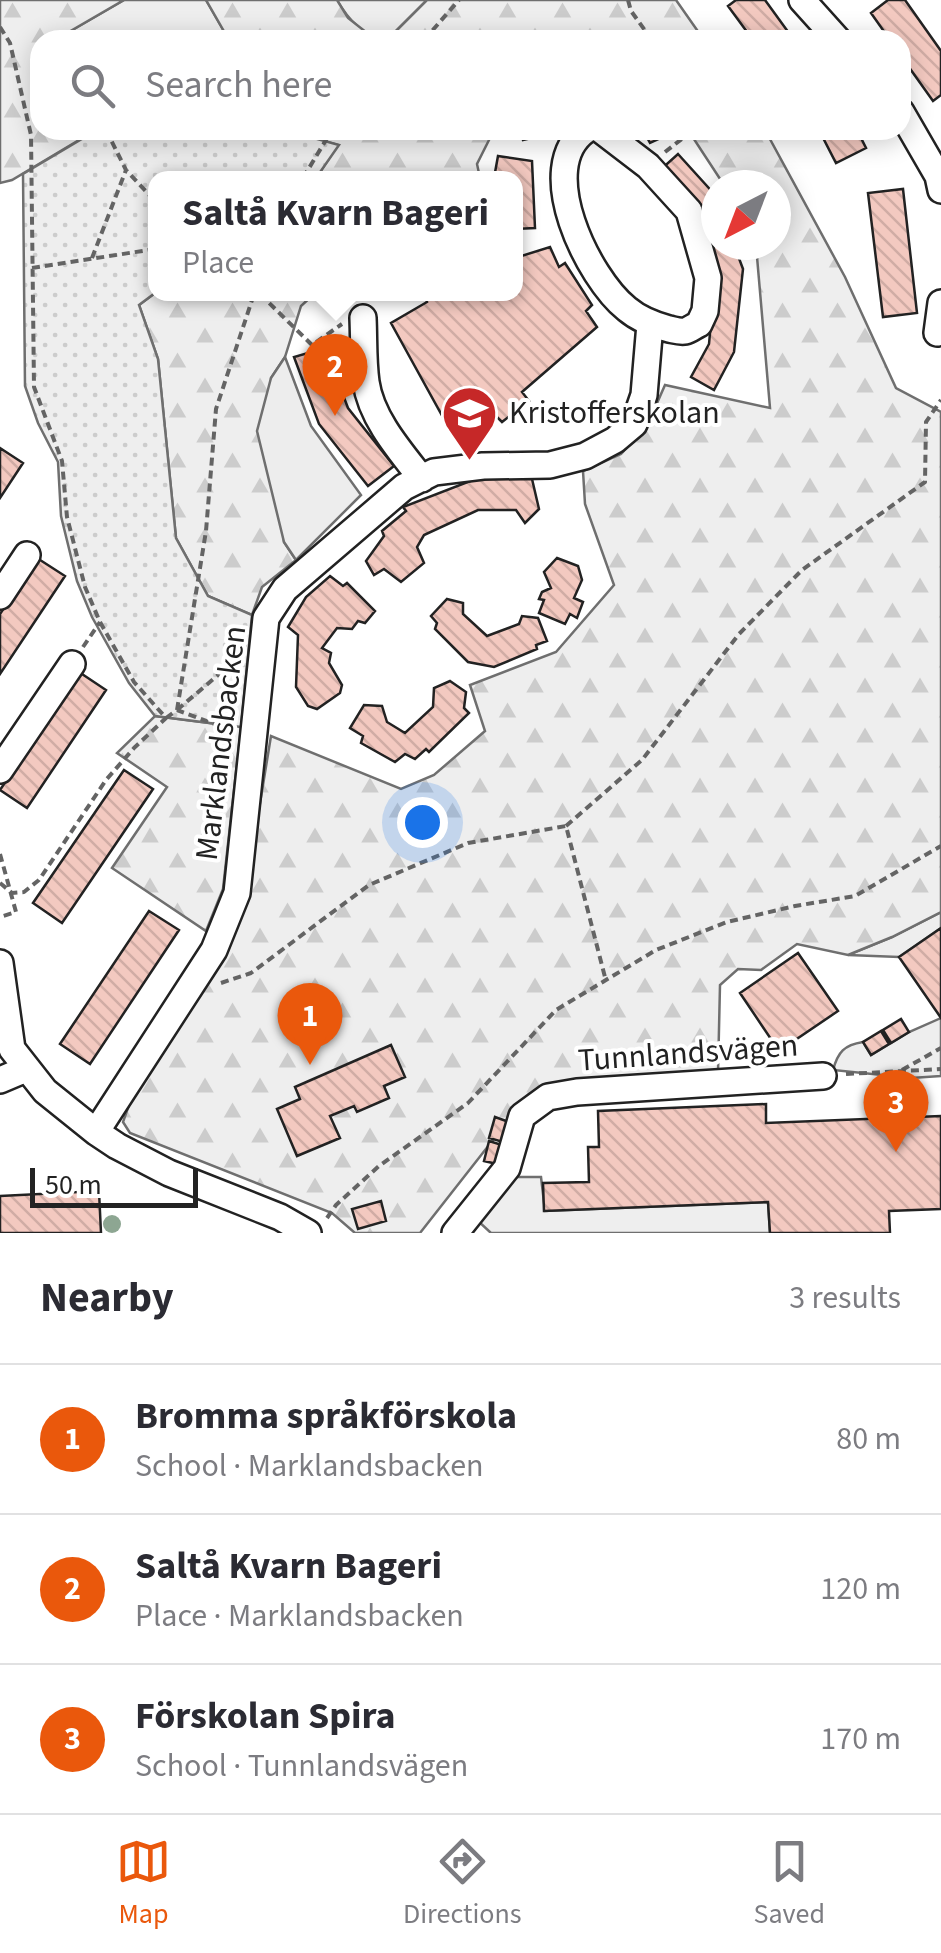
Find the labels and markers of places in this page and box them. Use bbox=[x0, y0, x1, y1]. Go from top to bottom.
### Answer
pin: 2 bbox=[302, 334, 368, 416]
school or university icon: Kristofferskolan bbox=[440, 383, 500, 462]
place label: Kristofferskolan bbox=[509, 390, 720, 436]
pin: 1 bbox=[278, 982, 342, 1065]
pin: 3 bbox=[864, 1070, 928, 1152]

